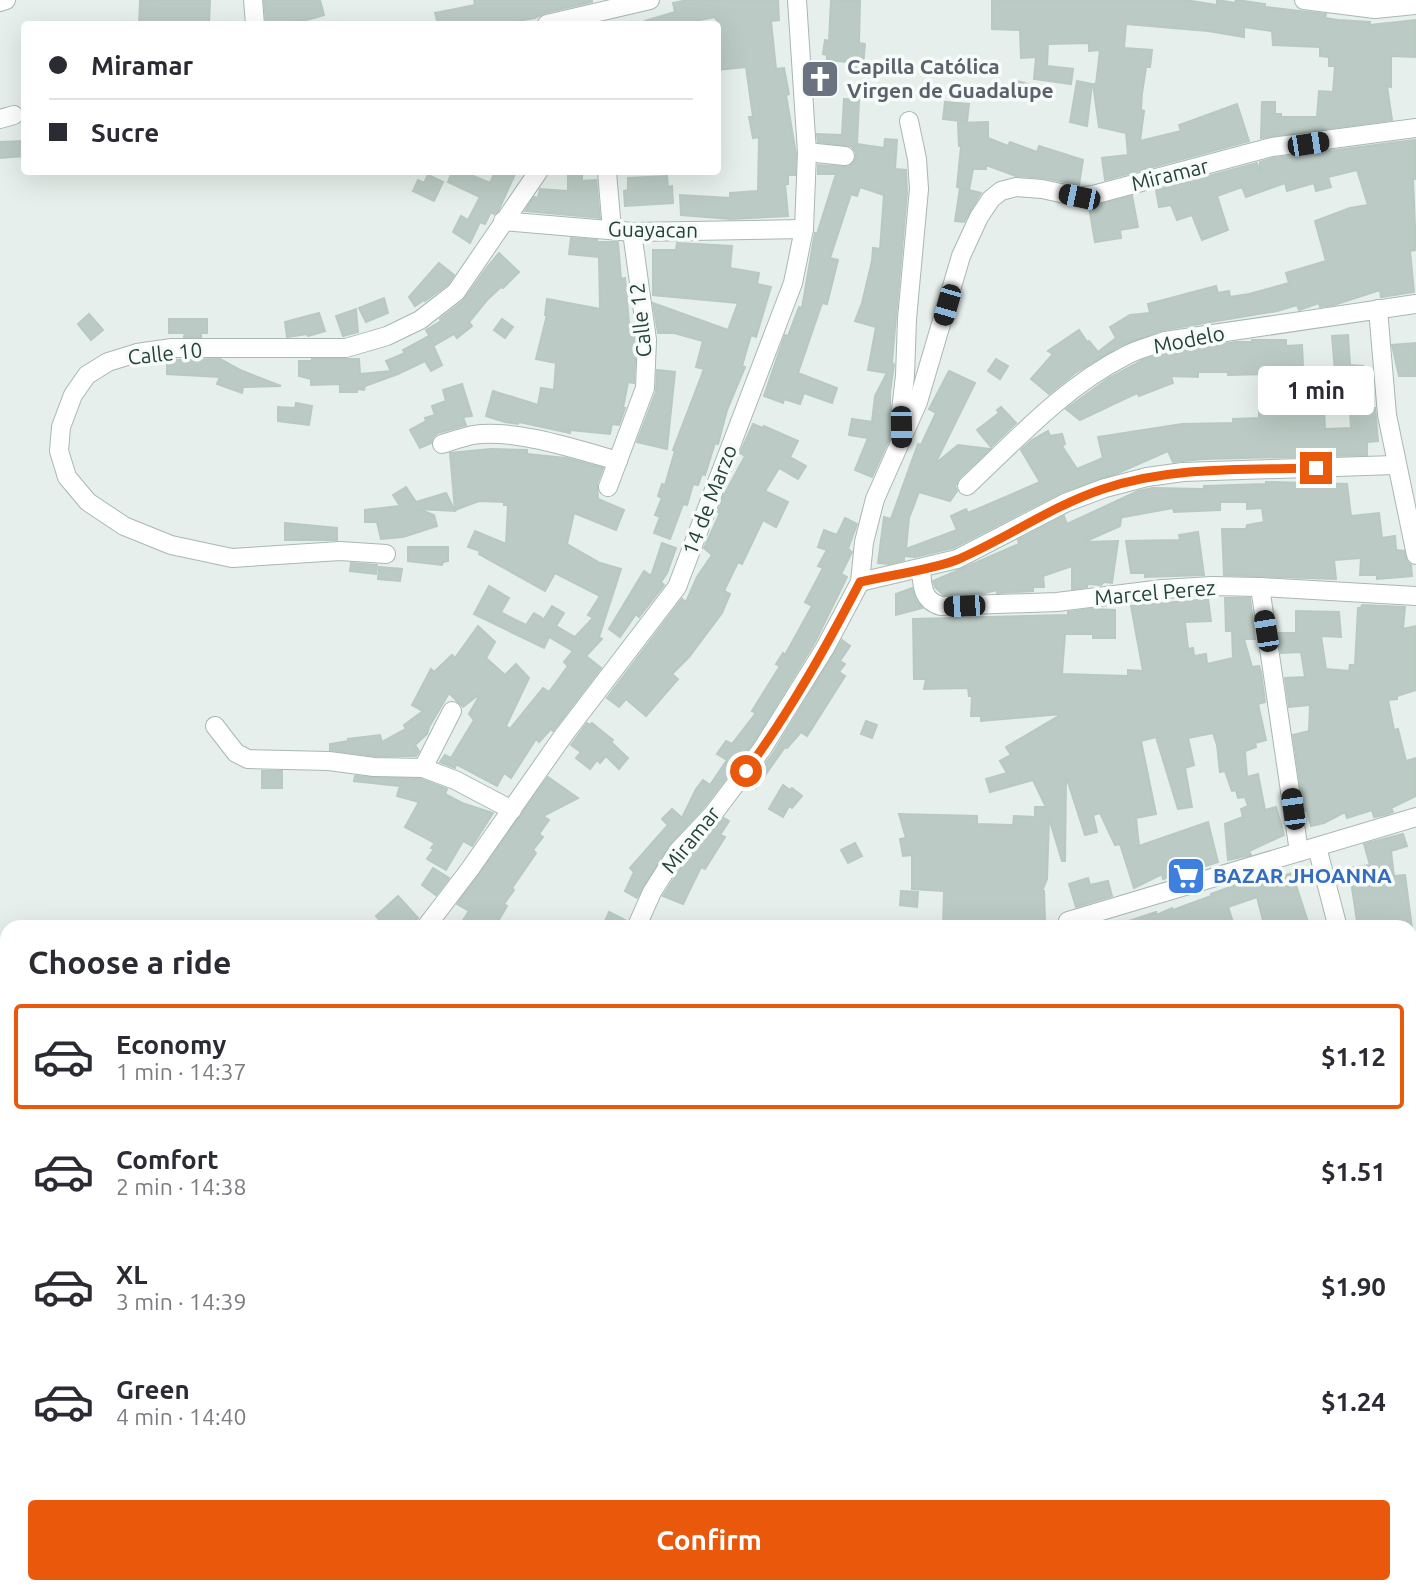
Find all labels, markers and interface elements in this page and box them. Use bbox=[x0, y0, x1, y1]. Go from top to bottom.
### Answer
text: Miramar bbox=[91, 51, 193, 80]
place label: Capilla Católica Virgen de Guadalupe bbox=[847, 54, 1054, 102]
church icon: Capilla Católica Virgen de Guadalupe bbox=[799, 58, 841, 100]
text: Sucre bbox=[91, 118, 159, 147]
car bbox=[1286, 130, 1331, 158]
street label: Miramar bbox=[1129, 153, 1211, 195]
car bbox=[1057, 182, 1102, 212]
street label: Guayacan bbox=[608, 216, 698, 242]
street label: Calle 12 bbox=[624, 282, 656, 359]
car bbox=[932, 282, 963, 328]
street label: Modelo bbox=[1151, 320, 1227, 358]
street label: Calle 10 bbox=[126, 337, 203, 369]
callout: 1 min bbox=[1258, 366, 1374, 416]
text: 1 min bbox=[1287, 378, 1345, 403]
car bbox=[891, 406, 912, 448]
street label: 14 de Marzo bbox=[677, 441, 741, 558]
route end bbox=[1300, 452, 1332, 484]
street label: Marcel Perez bbox=[1093, 575, 1216, 609]
car bbox=[943, 595, 986, 617]
car bbox=[1253, 609, 1280, 653]
route start bbox=[730, 755, 762, 787]
car bbox=[1280, 787, 1307, 831]
street label: Miramar bbox=[656, 801, 724, 878]
supermarket icon: BAZAR JHOANNA bbox=[1165, 855, 1207, 897]
place label: BAZAR JHOANNA bbox=[1213, 863, 1392, 887]
text: Choose a ride bbox=[28, 944, 231, 980]
icon: car bbox=[32, 1025, 95, 1088]
text: Economy bbox=[116, 1030, 226, 1059]
text: $1.12 bbox=[1321, 1042, 1386, 1071]
text: 1 min · 14:37 bbox=[116, 1059, 247, 1084]
icon: car bbox=[32, 1140, 95, 1203]
text: Comfort bbox=[116, 1145, 219, 1174]
text: $1.51 bbox=[1321, 1157, 1386, 1186]
text: 2 min · 14:38 bbox=[116, 1174, 247, 1199]
icon: car bbox=[32, 1255, 95, 1318]
text: XL bbox=[116, 1260, 147, 1289]
text: $1.90 bbox=[1321, 1272, 1386, 1301]
text: 3 min · 14:39 bbox=[116, 1289, 247, 1314]
icon: car bbox=[32, 1370, 95, 1433]
text: Green bbox=[116, 1375, 190, 1404]
text: $1.24 bbox=[1321, 1387, 1386, 1416]
text: 4 min · 14:40 bbox=[116, 1404, 247, 1429]
button: Confirm bbox=[28, 1500, 1390, 1580]

